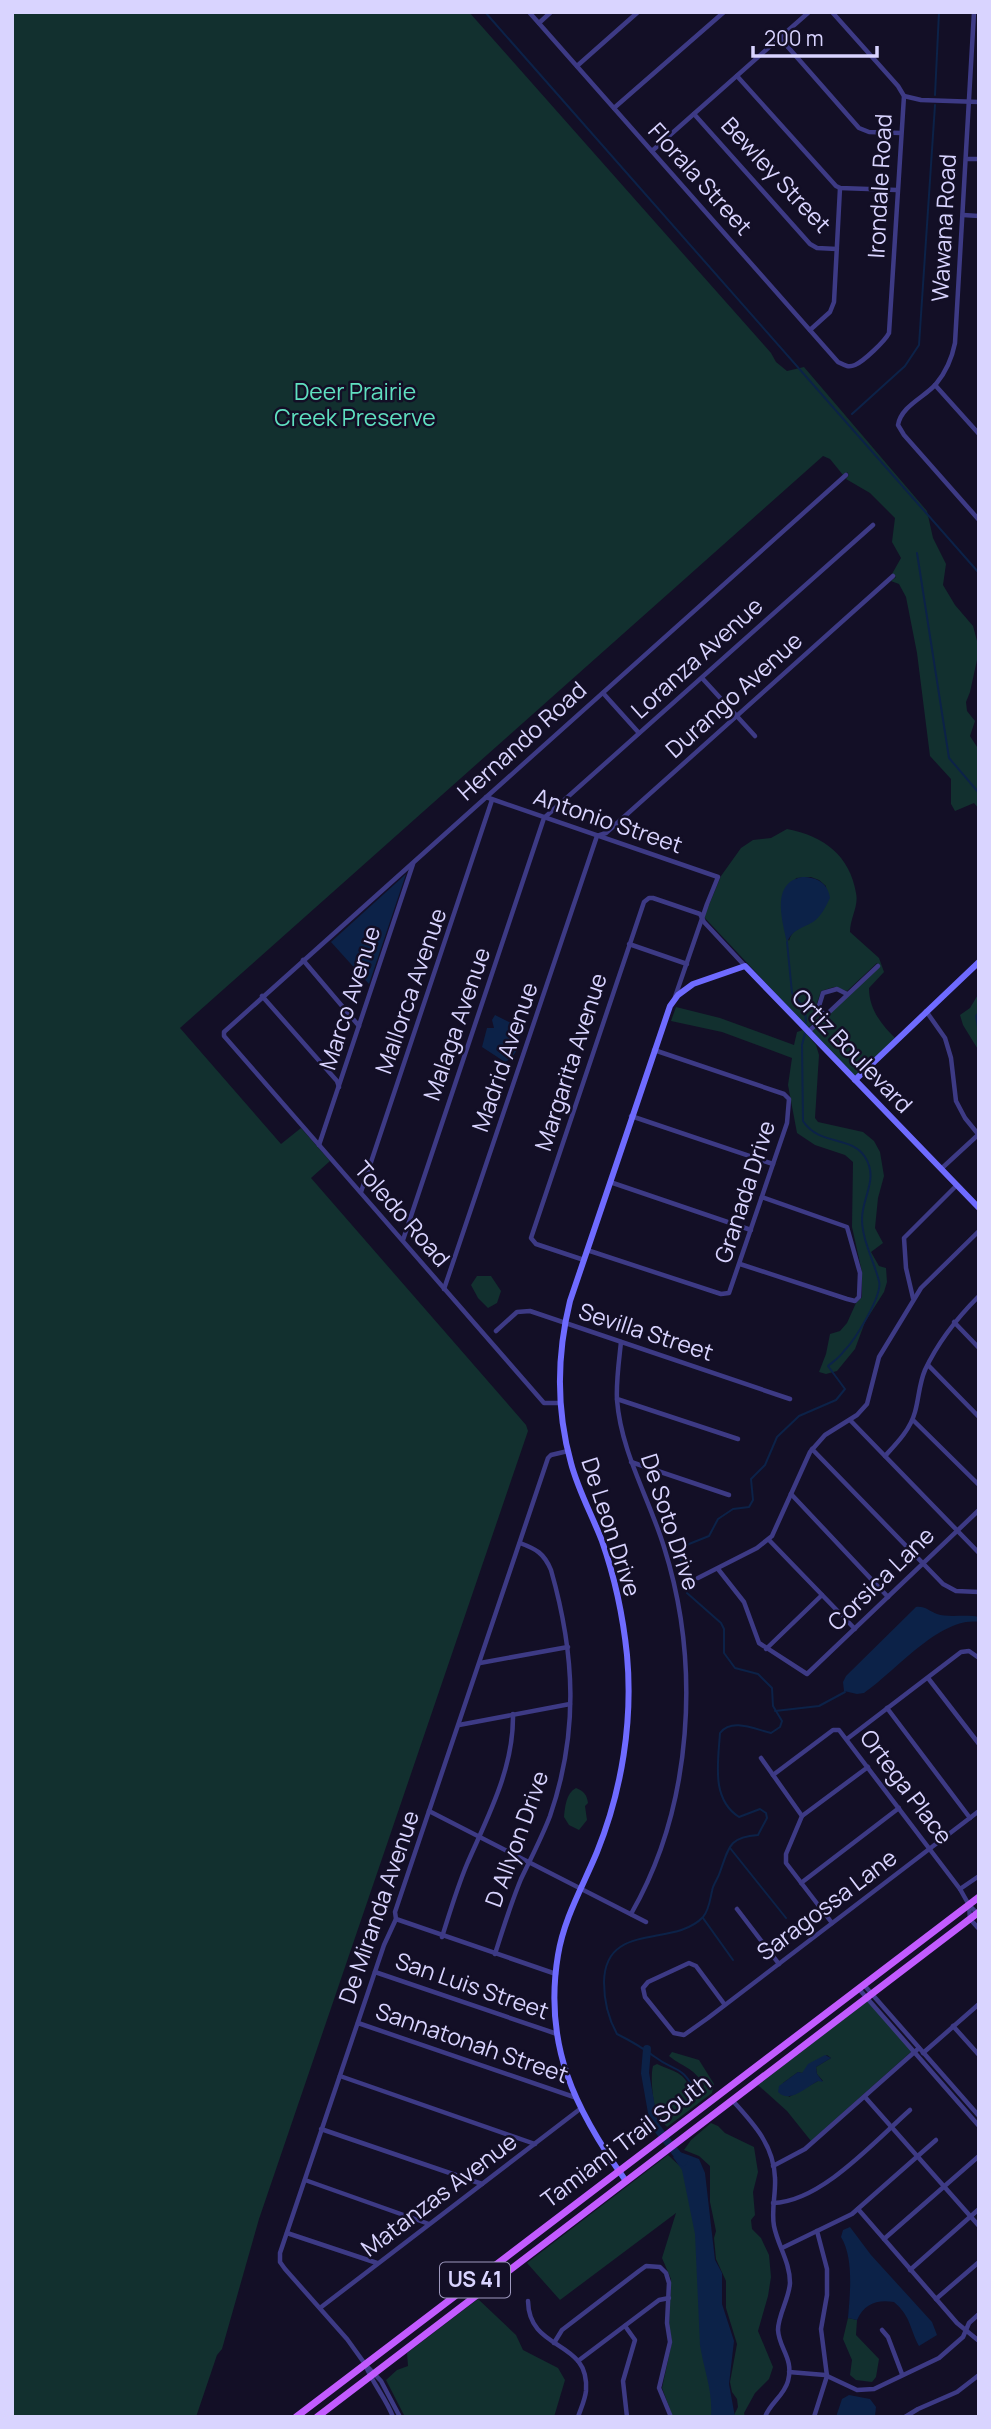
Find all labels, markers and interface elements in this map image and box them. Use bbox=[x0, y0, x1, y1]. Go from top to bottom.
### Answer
scale bar bbox=[753, 14, 877, 58]
text: 200 m bbox=[764, 24, 824, 52]
street label: Bewley Street bbox=[715, 109, 839, 239]
street label: Irondale Road bbox=[859, 113, 899, 259]
street label: Florala Street bbox=[642, 115, 760, 242]
street label: Wawana Road bbox=[923, 153, 963, 303]
park label: Deer Prairie Creek Preserve bbox=[274, 375, 436, 433]
street label: Loranza Avenue bbox=[623, 589, 769, 725]
street label: Durango Avenue bbox=[658, 624, 809, 764]
street label: Hernando Road bbox=[450, 674, 593, 807]
street label: Antonio Street bbox=[530, 780, 687, 860]
street label: Mallorca Avenue bbox=[367, 904, 453, 1078]
street label: Marco Avenue bbox=[311, 922, 387, 1074]
street label: Malaga Avenue bbox=[415, 943, 497, 1105]
street label: Margarita Avenue bbox=[526, 969, 614, 1155]
street label: Madrid Avenue bbox=[463, 978, 545, 1136]
street label: Ortiz Boulevard bbox=[785, 981, 920, 1120]
street label: Granada Drive bbox=[706, 1116, 782, 1267]
street label: Toledo Road bbox=[348, 1154, 458, 1273]
street label: Sevilla Street bbox=[575, 1294, 718, 1368]
street label: De Soto Drive bbox=[634, 1449, 708, 1594]
street label: De Leon Drive bbox=[574, 1453, 649, 1600]
street label: Corsica Lane bbox=[820, 1519, 941, 1637]
street label: Ortega Place bbox=[853, 1722, 961, 1850]
street label: D Allyon Drive bbox=[477, 1766, 555, 1911]
street label: De Miranda Avenue bbox=[330, 1806, 426, 2007]
street label: Saragossa Lane bbox=[750, 1841, 903, 1967]
street label: San Luis Street bbox=[391, 1944, 553, 2026]
street label: Sannatonah Street bbox=[372, 1994, 573, 2090]
street label: Tamiami Trail South bbox=[534, 2066, 717, 2215]
street label: Matanzas Avenue bbox=[354, 2125, 523, 2263]
road number: US 41 bbox=[440, 2262, 510, 2298]

